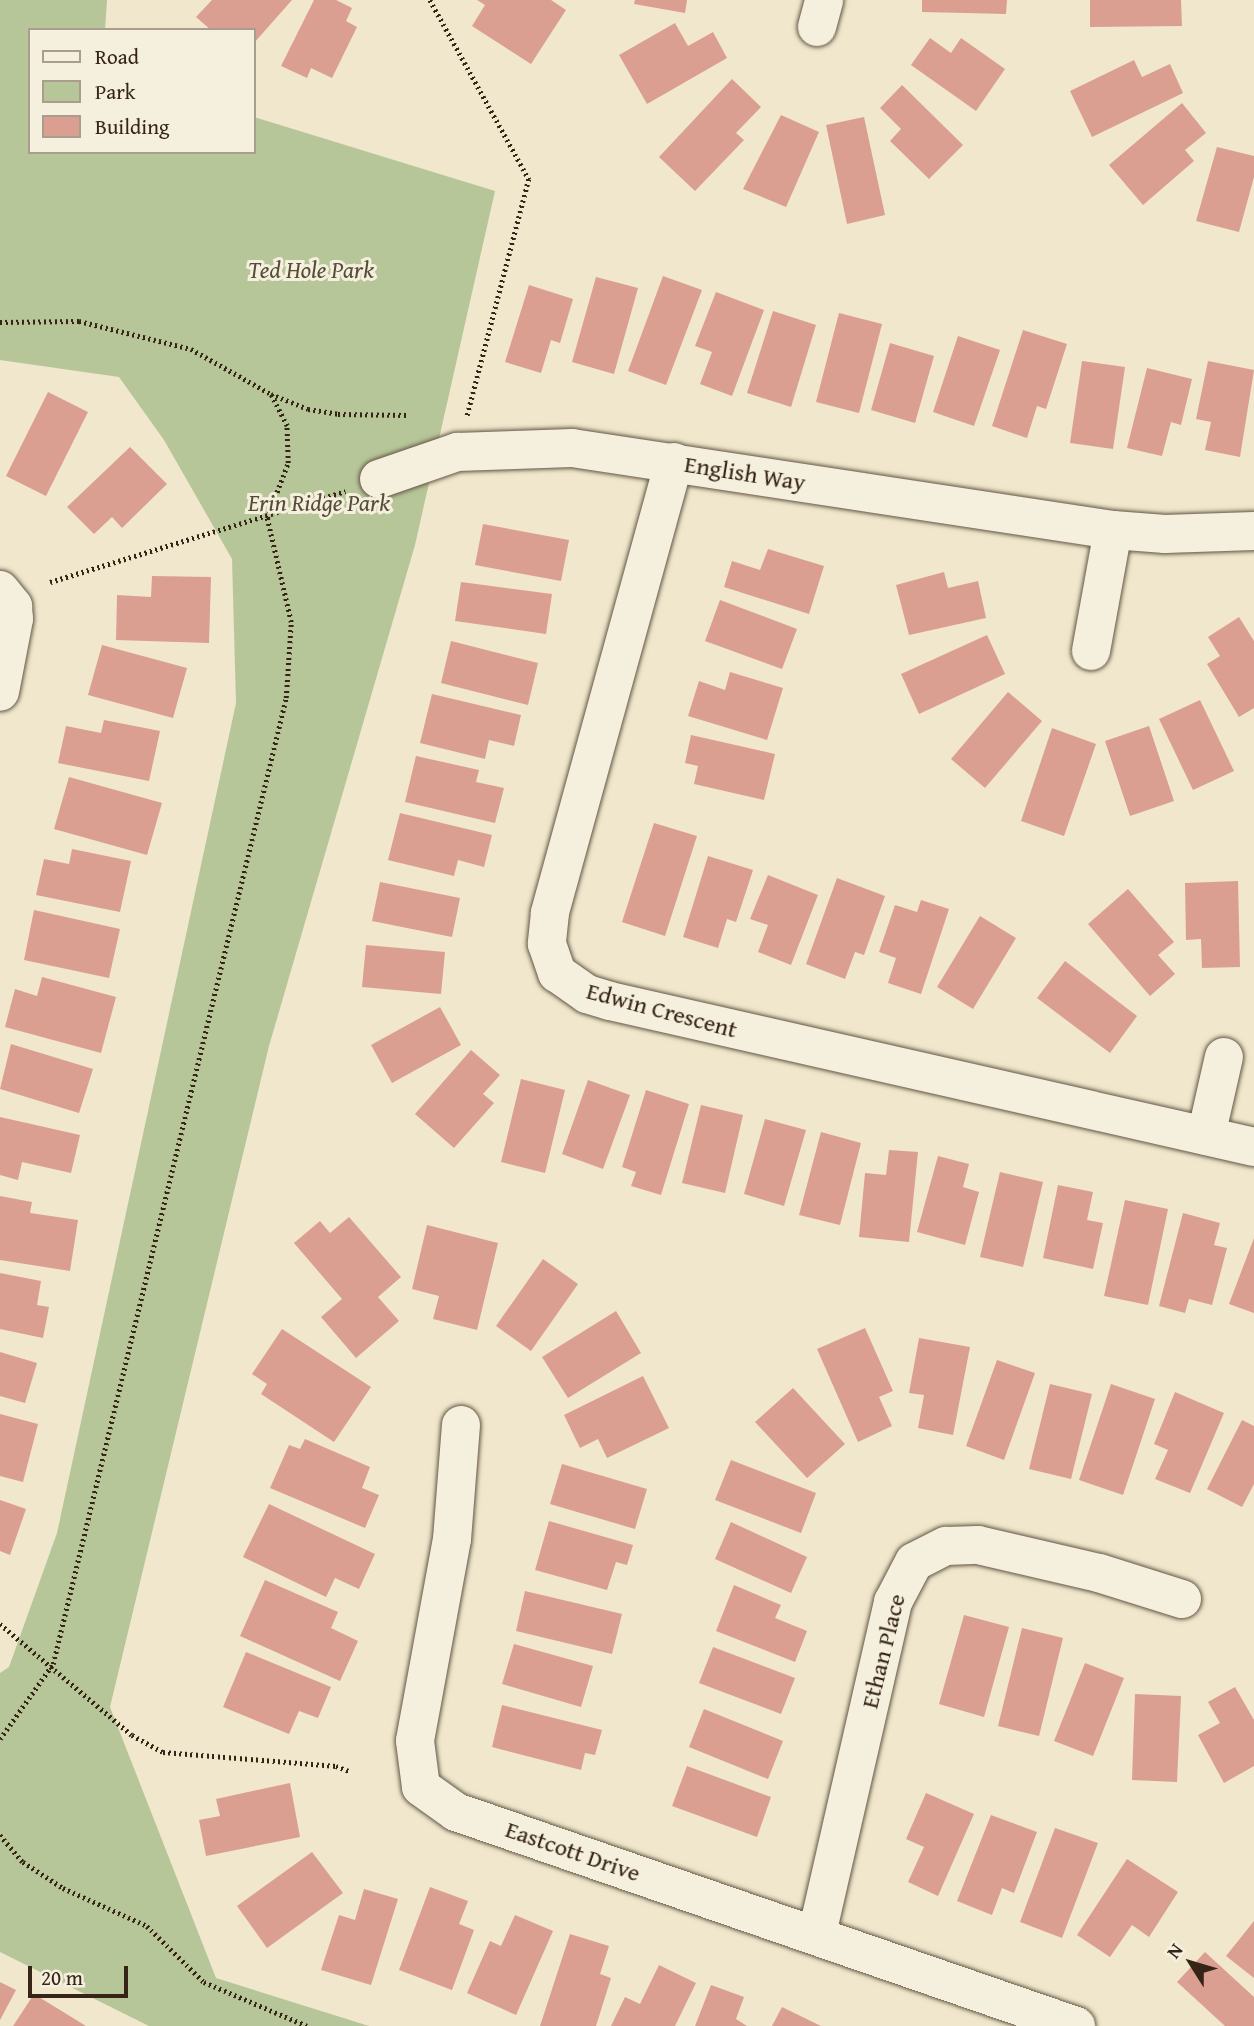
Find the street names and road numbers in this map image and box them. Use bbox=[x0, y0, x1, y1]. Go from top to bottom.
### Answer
street label: English Way bbox=[682, 449, 808, 497]
street label: Edwin Crescent bbox=[584, 976, 740, 1044]
street label: Ethan Place bbox=[855, 1591, 911, 1711]
street label: Eastcott Drive bbox=[502, 1815, 644, 1887]

